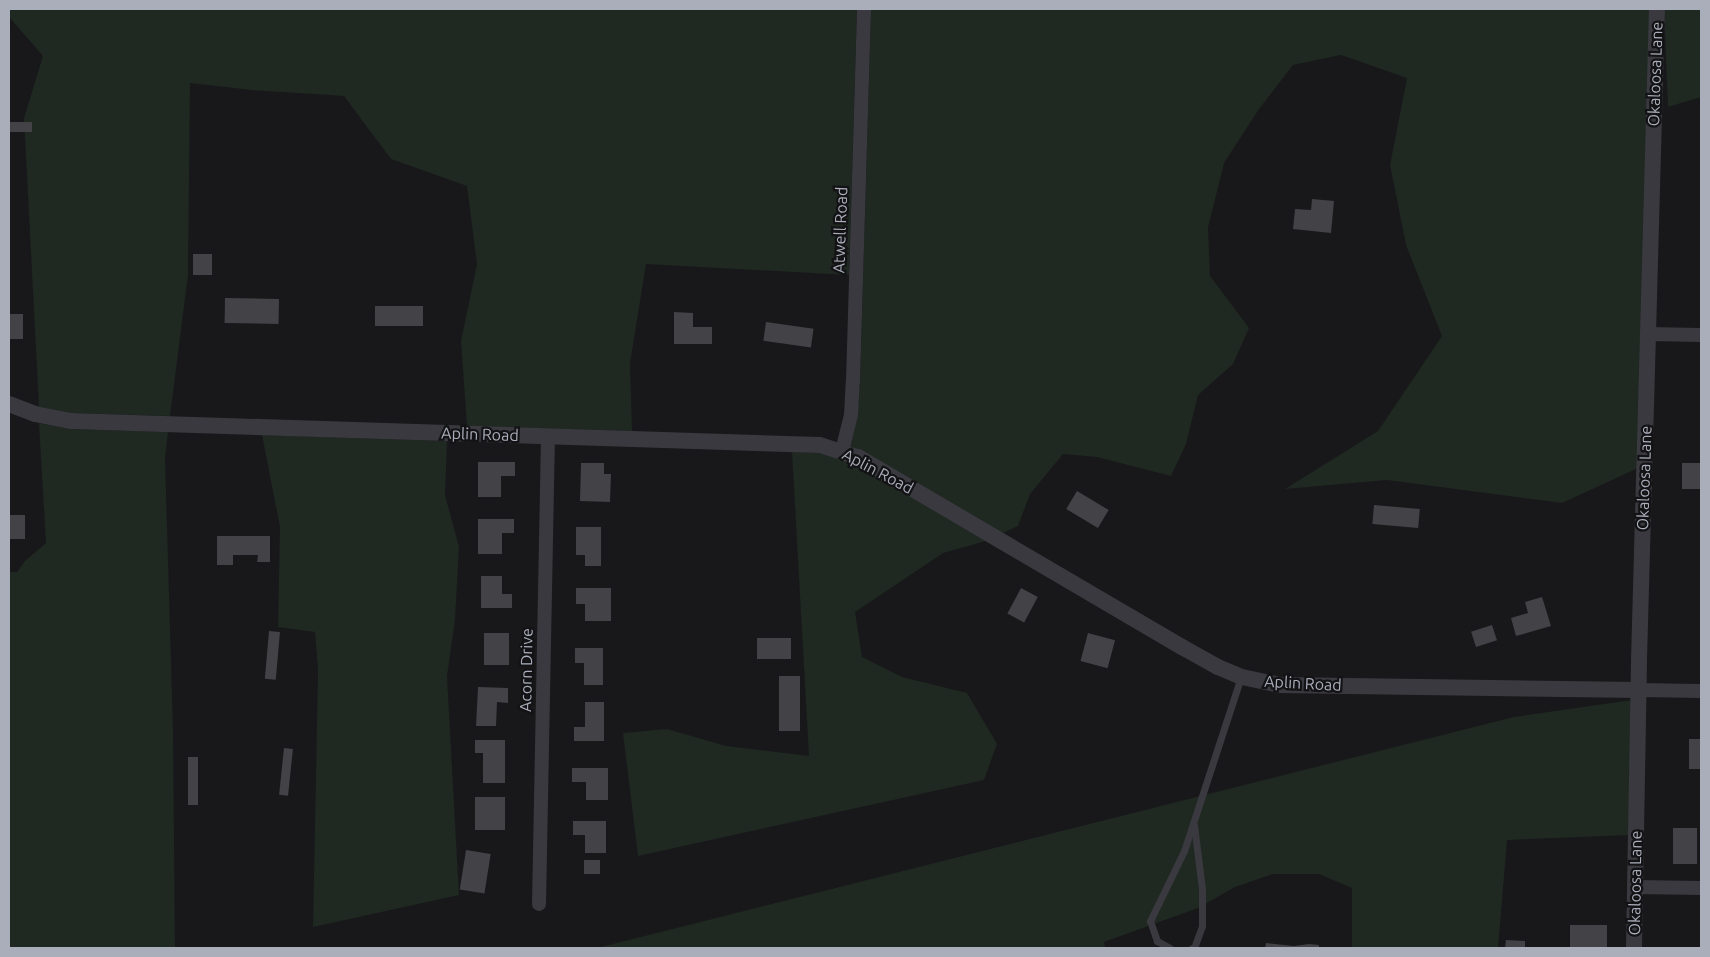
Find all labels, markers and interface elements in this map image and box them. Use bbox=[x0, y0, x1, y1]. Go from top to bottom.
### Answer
street label: Okaloosa Lane bbox=[1644, 21, 1666, 127]
street label: Atwell Road bbox=[829, 186, 851, 274]
street label: Aplin Road bbox=[441, 423, 519, 445]
street label: Okaloosa Lane bbox=[1633, 425, 1655, 531]
street label: Aplin Road bbox=[839, 444, 917, 498]
street label: Acorn Drive bbox=[516, 628, 536, 712]
street label: Aplin Road bbox=[1264, 671, 1342, 695]
street label: Okaloosa Lane bbox=[1624, 830, 1646, 936]

